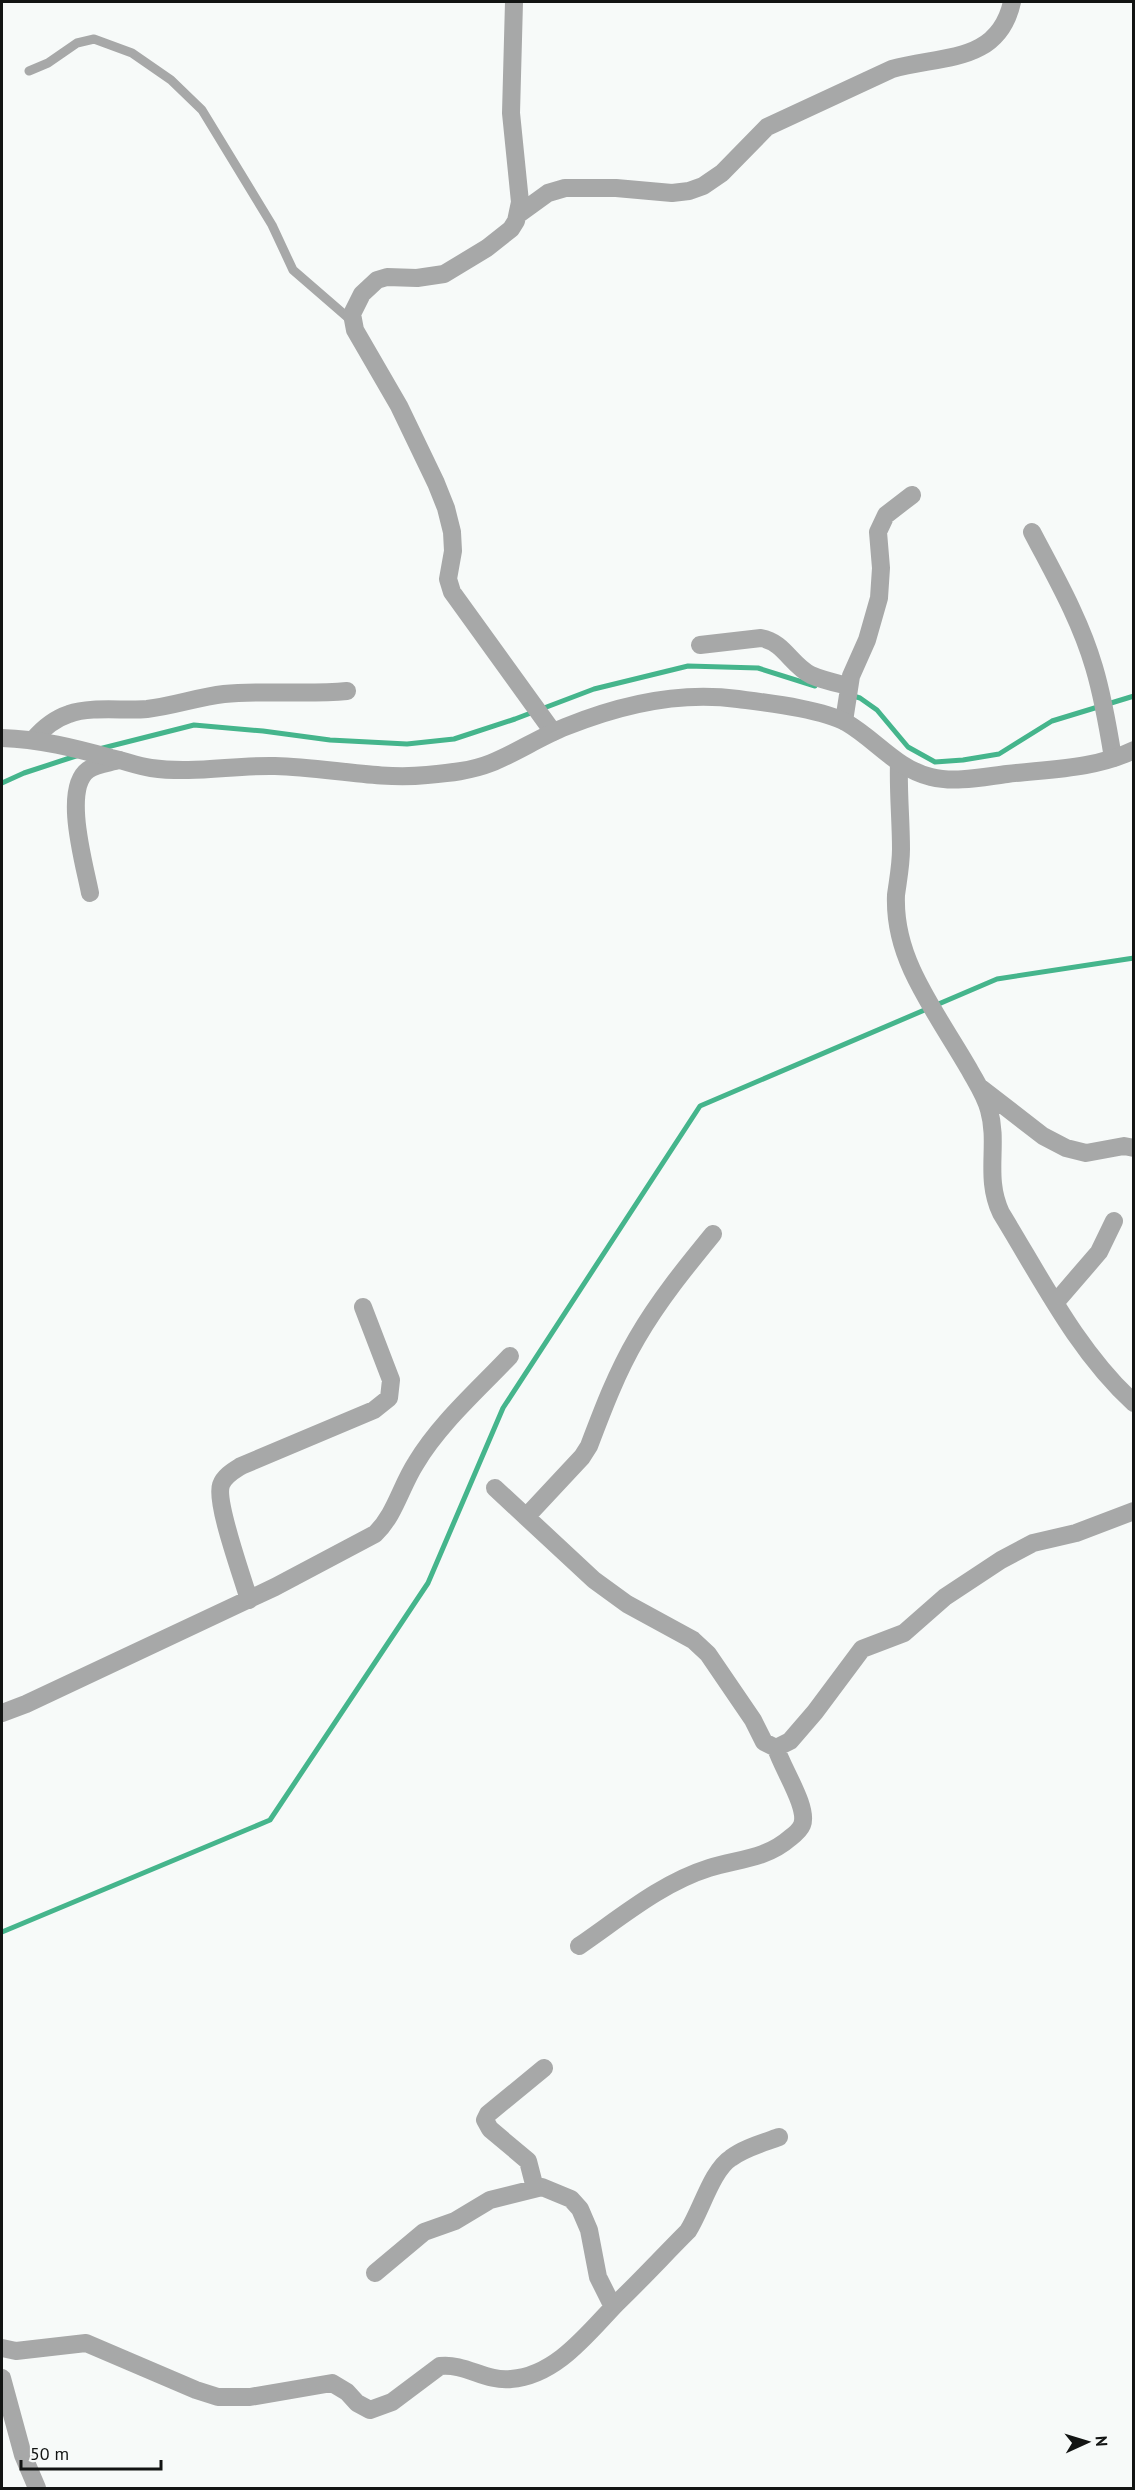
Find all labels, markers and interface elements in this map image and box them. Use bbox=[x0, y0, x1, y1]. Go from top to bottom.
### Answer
north arrow bbox=[1057, 2412, 1117, 2472]
scale bar bbox=[21, 2433, 160, 2471]
text: N bbox=[1092, 2435, 1112, 2447]
text: 50 m bbox=[30, 2442, 69, 2465]

